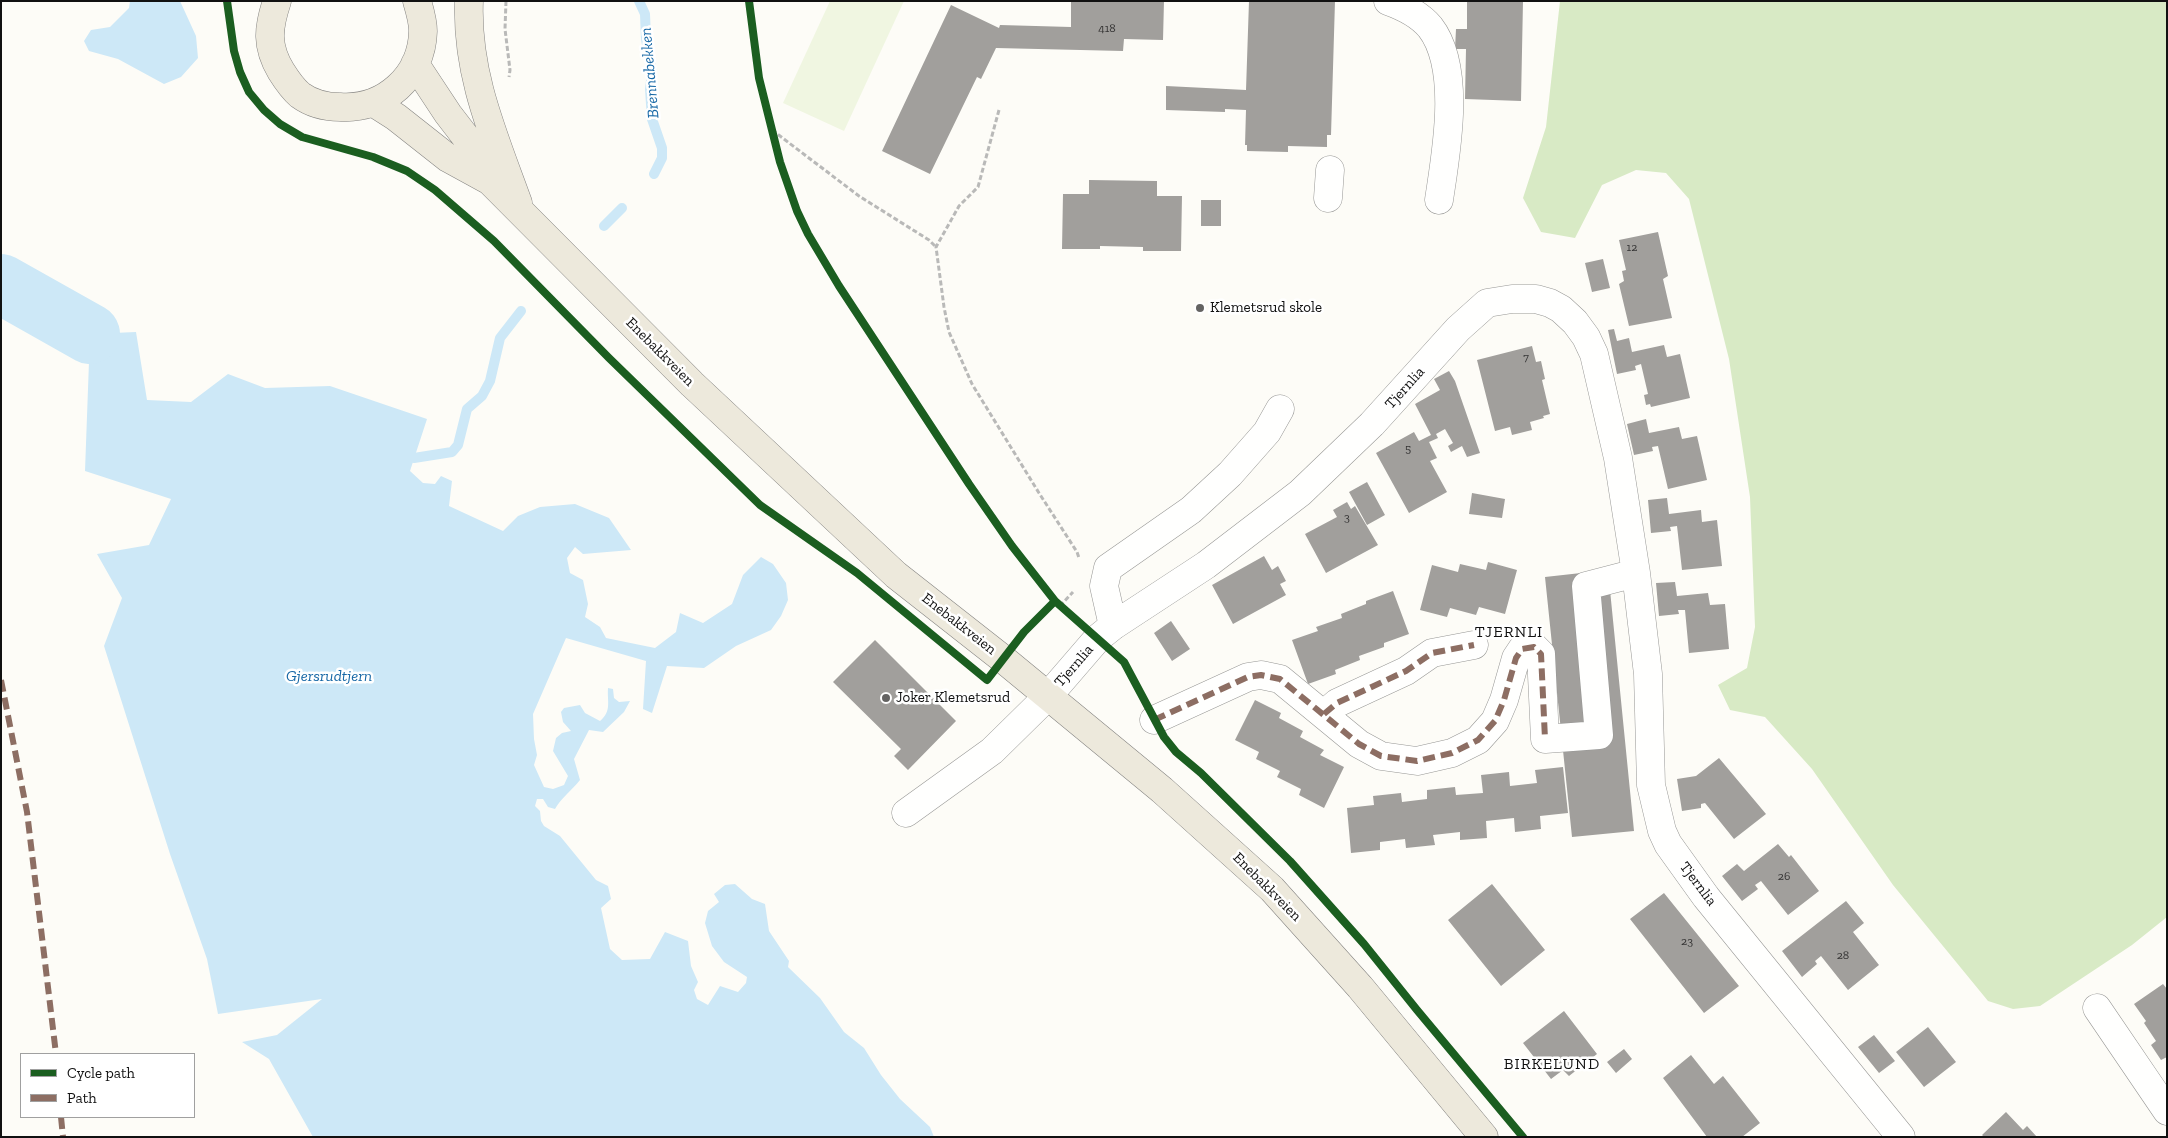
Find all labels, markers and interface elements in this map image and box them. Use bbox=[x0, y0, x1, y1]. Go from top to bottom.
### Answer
house number: 418 bbox=[1098, 22, 1116, 36]
water label: Brennabekken bbox=[636, 27, 664, 119]
house number: 12 bbox=[1627, 241, 1637, 255]
place label: Klemetsrud skole bbox=[1210, 299, 1322, 317]
marker: Klemetsrud skole bbox=[1194, 302, 1206, 314]
street label: Enebakkveien bbox=[622, 314, 698, 390]
house number: 7 bbox=[1523, 351, 1529, 365]
street label: Tjernlia bbox=[1381, 363, 1429, 413]
house number: 5 bbox=[1405, 442, 1411, 456]
house number: 3 bbox=[1344, 511, 1350, 525]
street label: Enebakkveien bbox=[918, 589, 1000, 659]
district label: TJERNLI bbox=[1474, 622, 1544, 642]
street label: Tjernlia bbox=[1051, 641, 1097, 691]
water label: Gjersrudtjern bbox=[286, 666, 372, 686]
place label: Joker Klemetsrud bbox=[896, 689, 1010, 707]
marker: Joker Klemetsrud bbox=[880, 692, 892, 704]
street label: Enebakkveien bbox=[1229, 849, 1305, 925]
street label: Tjernlia bbox=[1676, 858, 1720, 910]
house number: 26 bbox=[1778, 870, 1790, 884]
house number: 23 bbox=[1681, 935, 1693, 949]
house number: 28 bbox=[1837, 949, 1849, 963]
legend bbox=[20, 1053, 195, 1118]
district label: BIRKELUND bbox=[1503, 1054, 1601, 1074]
text: Cycle path bbox=[67, 1064, 135, 1082]
text: Path bbox=[67, 1089, 97, 1107]

